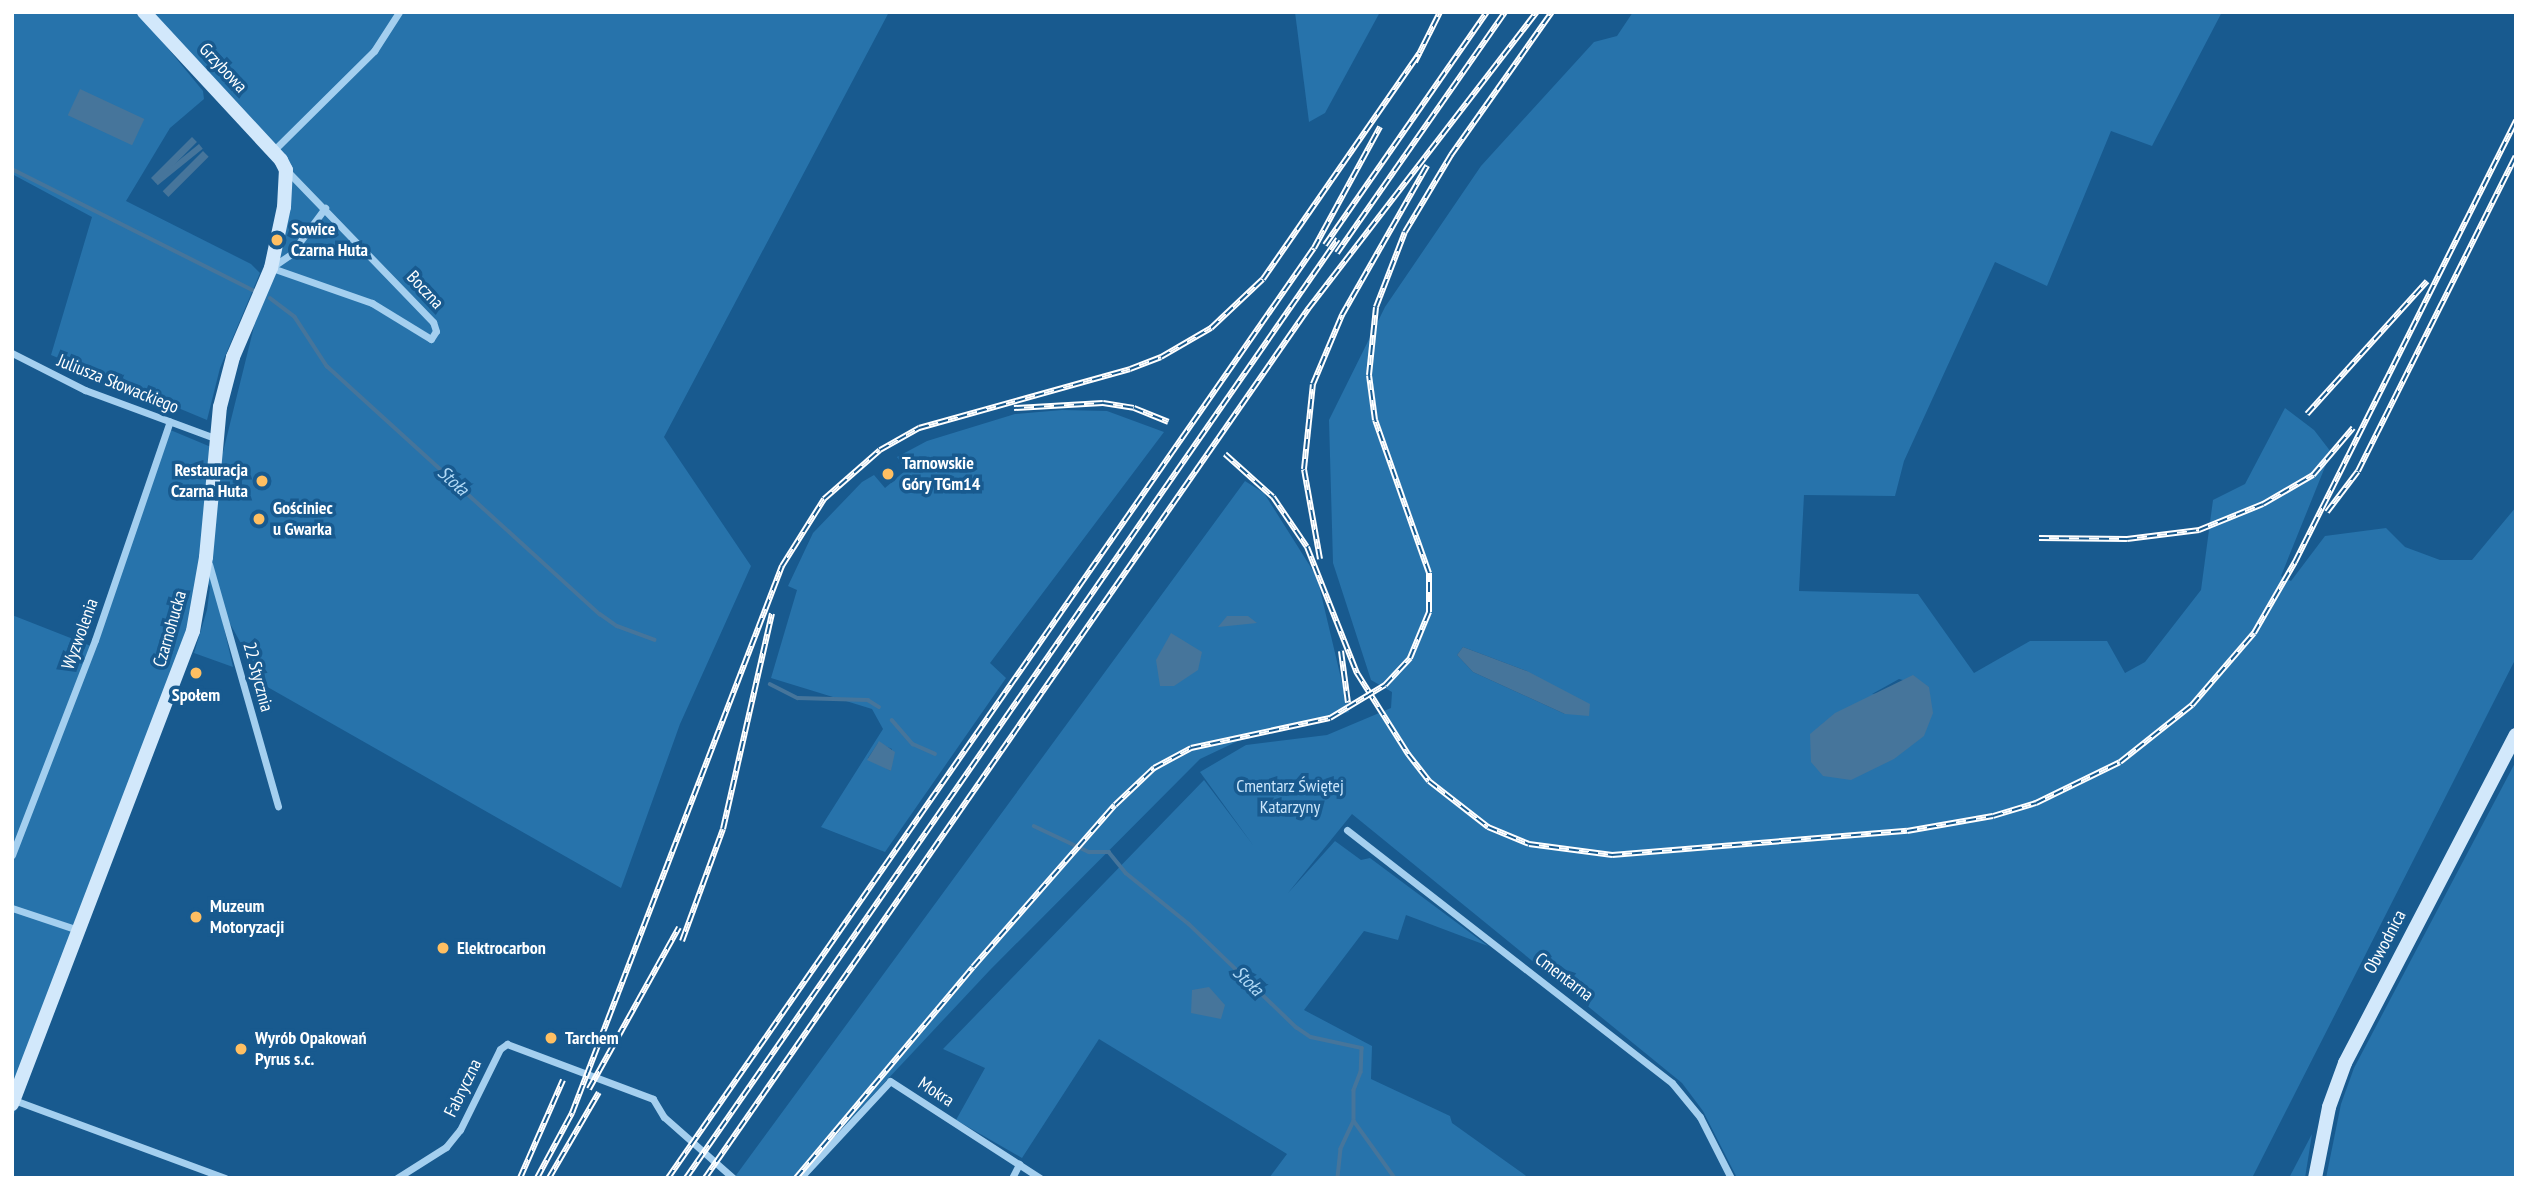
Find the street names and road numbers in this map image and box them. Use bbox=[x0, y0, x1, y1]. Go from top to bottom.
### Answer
street label: Grzybowa bbox=[195, 39, 251, 97]
street label: Boczna bbox=[402, 267, 448, 313]
street label: Juliusza Słowackiego bbox=[54, 350, 182, 418]
street label: Czarnohucka bbox=[149, 588, 191, 670]
street label: Wyzwolenia bbox=[57, 596, 103, 672]
street label: 22 Stycznia bbox=[238, 640, 278, 714]
street label: Obwodnica bbox=[2359, 906, 2411, 978]
street label: Cmentarna bbox=[1531, 948, 1597, 1006]
street label: Fabryczna bbox=[440, 1055, 486, 1121]
street label: Mokra bbox=[914, 1072, 958, 1112]

